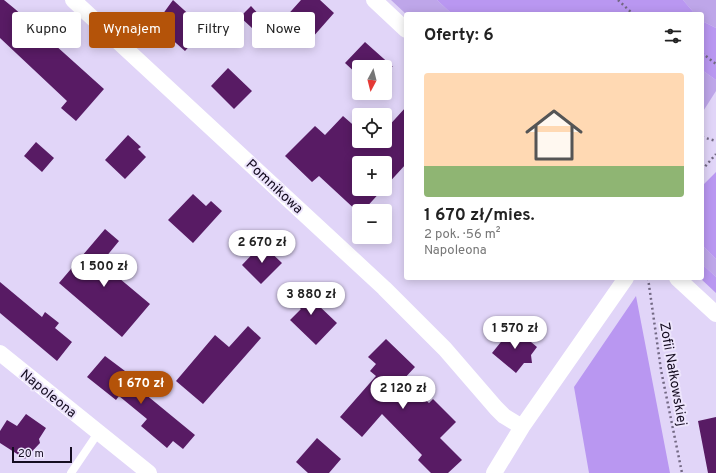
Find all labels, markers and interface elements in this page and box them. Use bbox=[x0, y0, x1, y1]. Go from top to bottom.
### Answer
chip: Kupno bbox=[12, 12, 81, 48]
chip: Wynajem bbox=[89, 12, 175, 48]
chip: Filtry bbox=[183, 12, 244, 48]
chip: Nowe bbox=[252, 12, 315, 48]
text: Oferty: 6 bbox=[424, 25, 494, 47]
icon: filters bbox=[662, 25, 684, 47]
north arrow bbox=[352, 60, 392, 100]
map controls bbox=[352, 60, 392, 244]
icon: home bbox=[518, 99, 590, 171]
button: locate bbox=[352, 108, 392, 148]
street label: Pomnikowa bbox=[242, 156, 306, 218]
button: + bbox=[352, 156, 392, 196]
button: − bbox=[352, 204, 392, 244]
text: 1 670 zł/mies. bbox=[424, 205, 535, 227]
text: 2 pok. · 56 m² bbox=[424, 227, 500, 243]
pin: 2 670 zł bbox=[221, 230, 303, 264]
text: 2 670 zł bbox=[238, 235, 286, 251]
text: Napoleona bbox=[424, 243, 487, 259]
pin: 1 500 zł bbox=[63, 254, 145, 288]
text: 1 500 zł bbox=[80, 259, 128, 275]
pin: 3 880 zł bbox=[270, 282, 352, 316]
text: 3 880 zł bbox=[286, 287, 336, 303]
pin: 1 570 zł bbox=[474, 316, 556, 350]
text: 1 570 zł bbox=[492, 321, 538, 337]
street label: Zofii Nałkowskiej bbox=[655, 321, 690, 428]
street label: Napoleona bbox=[16, 366, 80, 422]
pin: 1 670 zł bbox=[100, 371, 182, 405]
text: 1 670 zł bbox=[118, 376, 164, 392]
pin: 2 120 zł bbox=[362, 376, 444, 410]
text: 2 120 zł bbox=[380, 381, 427, 397]
scale bar bbox=[12, 445, 72, 464]
text: 20 m bbox=[18, 447, 44, 461]

